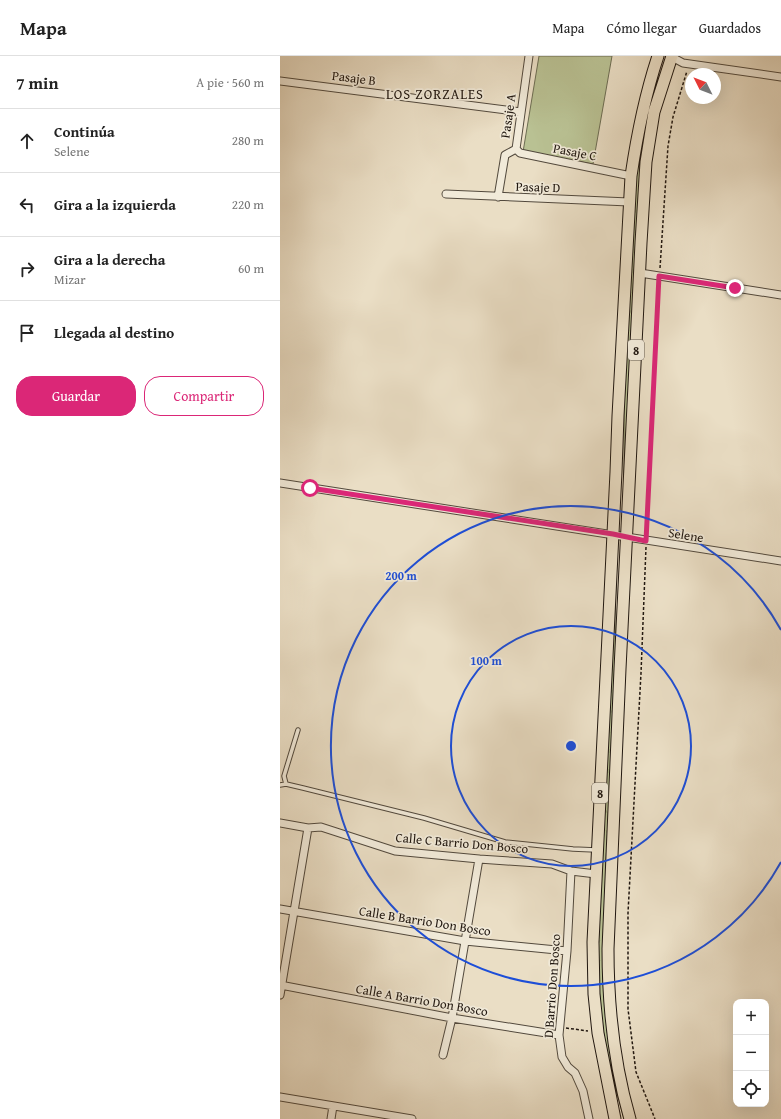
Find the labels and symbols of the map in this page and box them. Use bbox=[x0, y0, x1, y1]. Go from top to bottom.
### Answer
street label: Pasaje B bbox=[331, 66, 377, 90]
north arrow bbox=[685, 68, 721, 104]
district label: LOS ZORZALES bbox=[386, 84, 484, 104]
street label: Pasaje A bbox=[495, 92, 521, 139]
street label: Pasaje C bbox=[552, 138, 598, 166]
street label: Pasaje D bbox=[515, 177, 561, 197]
route end bbox=[726, 279, 744, 297]
road number: 8 bbox=[628, 340, 644, 360]
route start bbox=[301, 479, 319, 497]
street label: Selene bbox=[667, 523, 705, 547]
text: 200 m bbox=[385, 567, 418, 584]
text: 100 m bbox=[470, 652, 503, 669]
centre of rings bbox=[564, 739, 578, 753]
road number: 8 bbox=[592, 783, 608, 803]
street label: Calle C Barrio Don Bosco bbox=[395, 828, 529, 858]
street label: Calle B Barrio Don Bosco bbox=[358, 901, 493, 941]
street label: D Barrio Don Bosco bbox=[539, 933, 565, 1039]
street label: Calle A Barrio Don Bosco bbox=[354, 979, 490, 1021]

